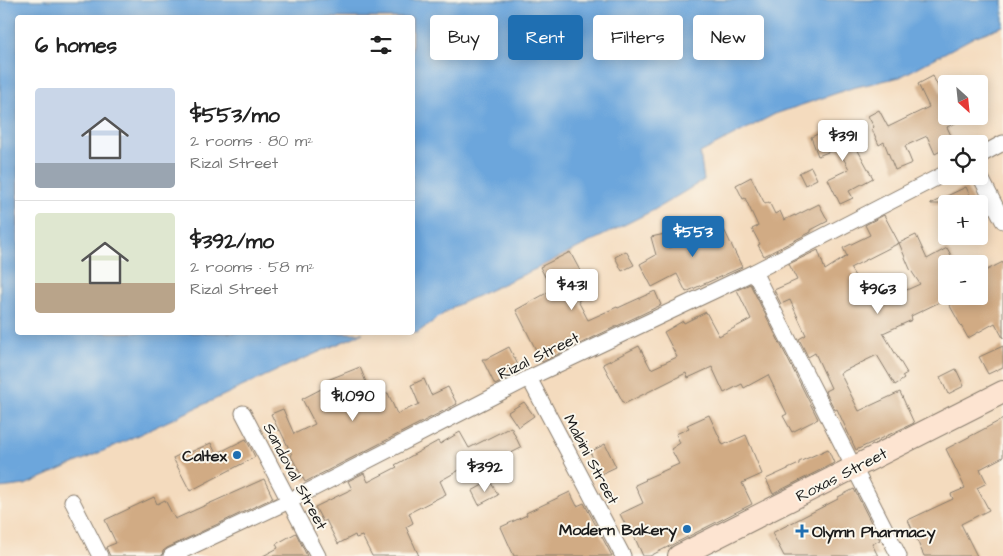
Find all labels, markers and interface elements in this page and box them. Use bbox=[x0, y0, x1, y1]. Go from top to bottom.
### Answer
chip: Buy bbox=[430, 15, 498, 60]
chip: Rent bbox=[508, 15, 583, 60]
chip: Filters bbox=[593, 15, 683, 60]
chip: New bbox=[693, 15, 764, 60]
text: 6 homes bbox=[35, 31, 117, 60]
icon: filters bbox=[367, 31, 395, 59]
north arrow bbox=[938, 75, 988, 125]
map controls bbox=[938, 75, 988, 305]
text: $553/mo bbox=[190, 101, 280, 130]
icon: home bbox=[75, 108, 135, 168]
pin: $391 bbox=[813, 120, 873, 162]
text: $391 bbox=[829, 125, 857, 147]
text: 2 rooms · 80 m² bbox=[190, 130, 313, 152]
button: locate bbox=[938, 135, 988, 185]
text: Rizal Street bbox=[190, 152, 278, 174]
button: + bbox=[938, 195, 988, 245]
pin: $553 bbox=[663, 216, 723, 258]
text: $553 bbox=[673, 221, 713, 243]
text: $392/mo bbox=[190, 227, 274, 256]
icon: home bbox=[75, 233, 135, 293]
button: − bbox=[938, 255, 988, 305]
text: 2 rooms · 58 m² bbox=[190, 256, 315, 278]
pin: $431 bbox=[542, 268, 602, 311]
pin: $963 bbox=[848, 272, 908, 315]
text: $431 bbox=[557, 274, 587, 296]
text: Rizal Street bbox=[190, 278, 278, 300]
text: $963 bbox=[860, 278, 896, 300]
street label: Rizal Street bbox=[494, 326, 583, 385]
pin: $1,090 bbox=[312, 380, 394, 422]
text: $1,090 bbox=[331, 385, 375, 407]
street label: Mabini Street bbox=[558, 411, 624, 509]
street label: Sandoval Street bbox=[258, 419, 333, 534]
street label: Roxas Street bbox=[792, 442, 891, 507]
place label: Caltex bbox=[182, 445, 227, 467]
marker: Caltex bbox=[231, 449, 243, 461]
pin: $392 bbox=[455, 450, 515, 493]
text: $392 bbox=[467, 456, 503, 478]
place label: Modern Bakery bbox=[559, 519, 677, 542]
place label: Olymn Pharmacy bbox=[812, 521, 936, 544]
marker: Modern Bakery bbox=[681, 523, 693, 535]
marker: Olymn Pharmacy bbox=[796, 525, 808, 537]

